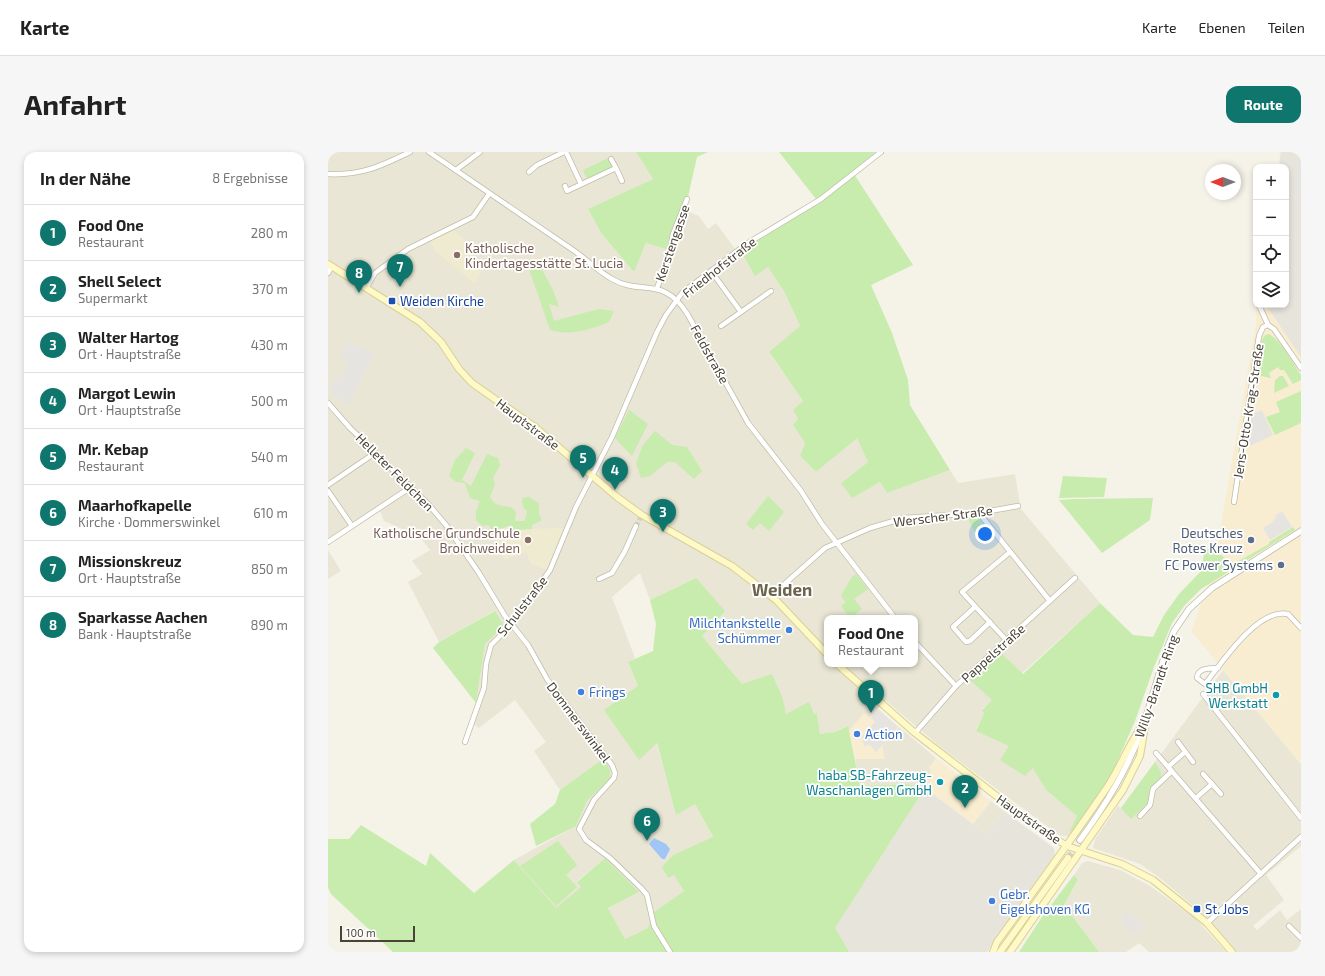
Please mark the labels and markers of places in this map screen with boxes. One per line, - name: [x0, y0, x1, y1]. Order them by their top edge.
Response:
- place label: Katholische Kindertagesstätte St. Lucia: [465, 240, 623, 271]
- marker: Katholische Kindertagesstätte St. Lucia: [452, 250, 462, 260]
- pin: 7: [387, 254, 413, 287]
- pin: 8: [346, 260, 372, 293]
- place label: Weiden Kirche: [400, 293, 484, 309]
- marker: Weiden Kirche: [387, 296, 397, 306]
- pin: 5: [570, 445, 596, 478]
- pin: 4: [602, 457, 628, 490]
- pin: 3: [650, 499, 676, 532]
- place label: Katholische Grundschule Broichweiden: [373, 525, 520, 556]
- place label: Deutsches Rotes Kreuz: [1172, 525, 1243, 556]
- marker: Katholische Grundschule Broichweiden: [523, 535, 533, 545]
- marker: Deutsches Rotes Kreuz: [1246, 535, 1256, 545]
- place label: FC Power Systems: [1165, 557, 1273, 573]
- marker: FC Power Systems: [1276, 560, 1286, 570]
- place label: Milchtankstelle Schümmer: [689, 615, 781, 646]
- marker: Milchtankstelle Schümmer: [784, 625, 794, 635]
- pin: 1: [858, 680, 884, 713]
- place label: SHB GmbH Werkstatt: [1205, 680, 1268, 711]
- place label: Frings: [589, 684, 626, 700]
- marker: Frings: [576, 687, 586, 697]
- marker: SHB GmbH Werkstatt: [1271, 690, 1281, 700]
- place label: Action: [865, 726, 903, 742]
- marker: Action: [852, 729, 862, 739]
- place label: haba SB-Fahrzeug- Waschanlagen GmbH: [806, 767, 932, 798]
- pin: 2: [952, 775, 978, 808]
- marker: haba SB-Fahrzeug- Waschanlagen GmbH: [935, 777, 945, 787]
- pin: 6: [634, 808, 660, 841]
- place label: Gebr. Eigelshoven KG: [1000, 886, 1090, 917]
- marker: Gebr. Eigelshoven KG: [987, 896, 997, 906]
- place label: St. Jobs: [1205, 901, 1249, 917]
- marker: St. Jobs: [1192, 904, 1202, 914]

